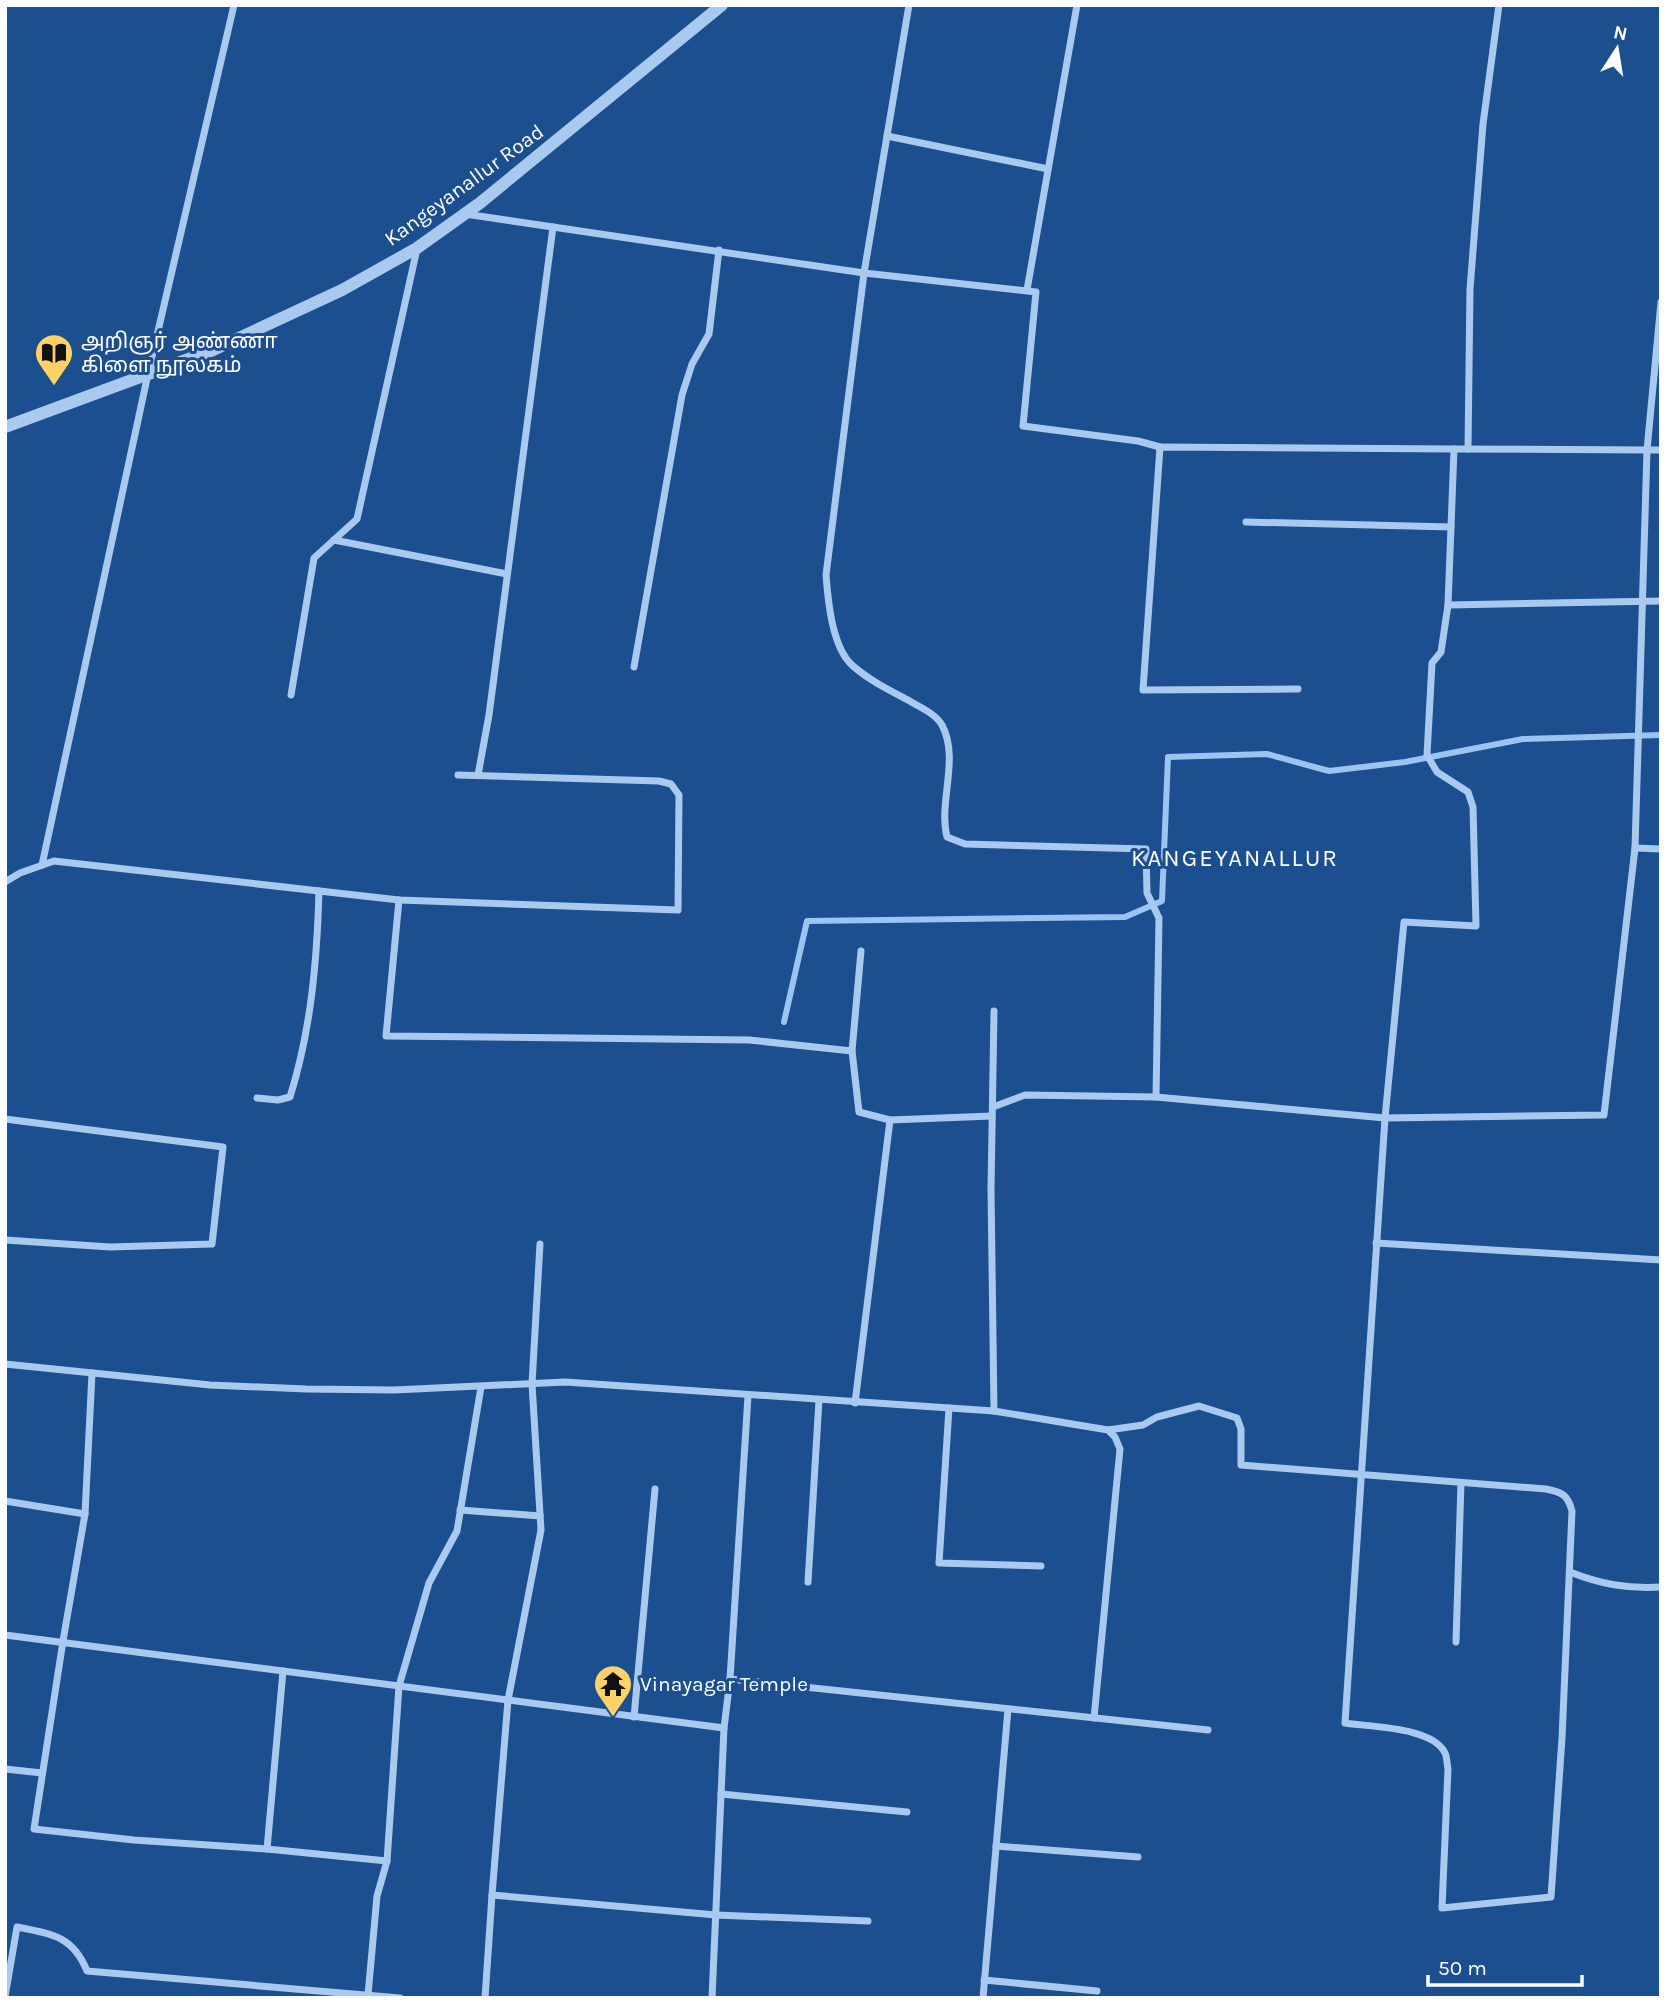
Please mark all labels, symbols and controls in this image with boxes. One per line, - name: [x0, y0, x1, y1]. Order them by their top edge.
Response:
- north arrow: [1582, 14, 1652, 84]
- text: N: [1611, 21, 1629, 46]
- street label: Kangeyanallur Road: [380, 119, 548, 251]
- place label: அறிஞர் அண்ணா கிளை நூலகம்: [81, 329, 278, 379]
- library icon: அறிஞர் அண்ணா கிளை நூலகம்: [33, 332, 75, 387]
- district label: KANGEYANALLUR: [1131, 844, 1339, 872]
- temple icon: Vinayagar Temple: [592, 1663, 634, 1718]
- place label: Vinayagar Temple: [640, 1672, 808, 1696]
- scale bar: [1428, 1944, 1582, 1988]
- text: 50 m: [1438, 1956, 1487, 1980]

